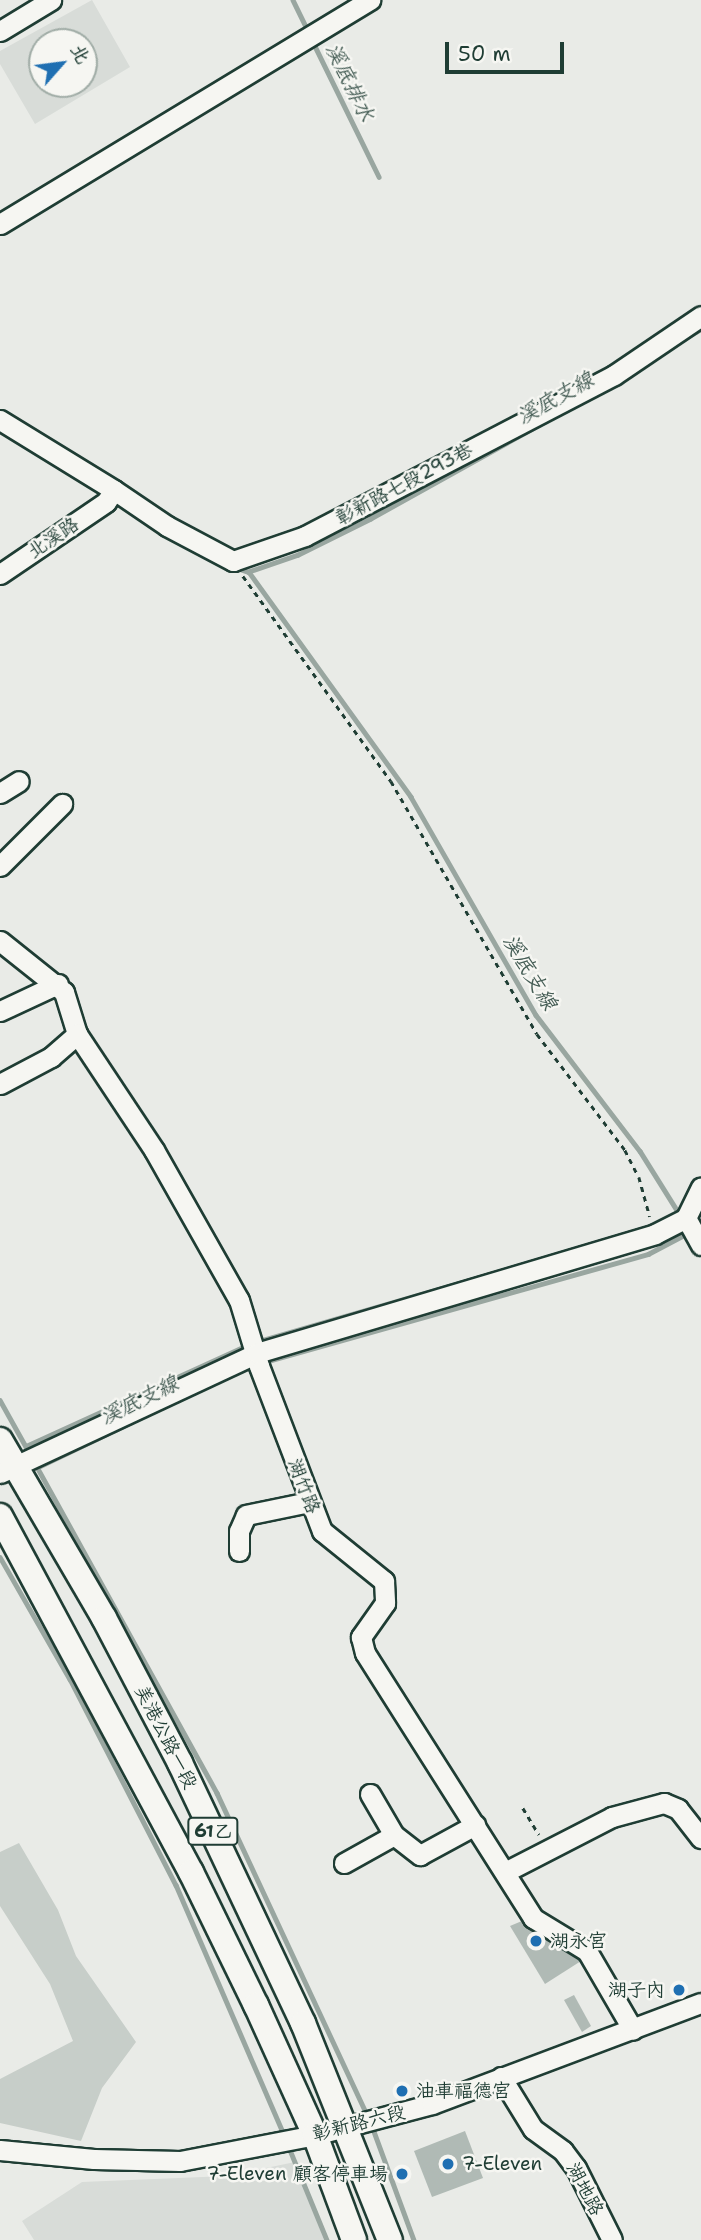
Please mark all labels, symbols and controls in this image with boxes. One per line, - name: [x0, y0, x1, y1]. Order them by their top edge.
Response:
- north arrow: [28, 28, 98, 98]
- scale bar: [449, 28, 568, 72]
- water label: 溪底排水: [320, 39, 380, 125]
- text: 北: [65, 40, 96, 68]
- text: 50 m: [458, 40, 511, 68]
- water label: 溪底支線: [512, 367, 598, 429]
- street label: 彰新路七段293巷: [332, 438, 476, 530]
- street label: 北溪路: [23, 513, 83, 563]
- water label: 溪底支線: [498, 930, 562, 1014]
- water label: 溪底支線: [96, 1370, 182, 1430]
- street label: 湖竹路: [283, 1455, 325, 1517]
- street label: 美港公路一段: [130, 1681, 202, 1793]
- road number: 61乙: [187, 1816, 239, 1845]
- place label: 湖永宮: [550, 1930, 607, 1952]
- marker: 湖永宮: [528, 1933, 544, 1949]
- place label: 湖子內: [608, 1979, 665, 2001]
- marker: 湖子內: [671, 1982, 687, 1998]
- place label: 油車福德宮: [416, 2080, 511, 2102]
- marker: 油車福德宮: [394, 2083, 410, 2099]
- street label: 彰新路六段: [310, 2100, 408, 2146]
- place label: 7-Eleven: [462, 2153, 542, 2175]
- marker: 7-Eleven: [440, 2156, 456, 2172]
- street label: 湖地路: [562, 2158, 608, 2220]
- place label: 7-Eleven 顧客停車場: [206, 2163, 388, 2185]
- marker: 7-Eleven 顧客停車場: [394, 2166, 410, 2182]

